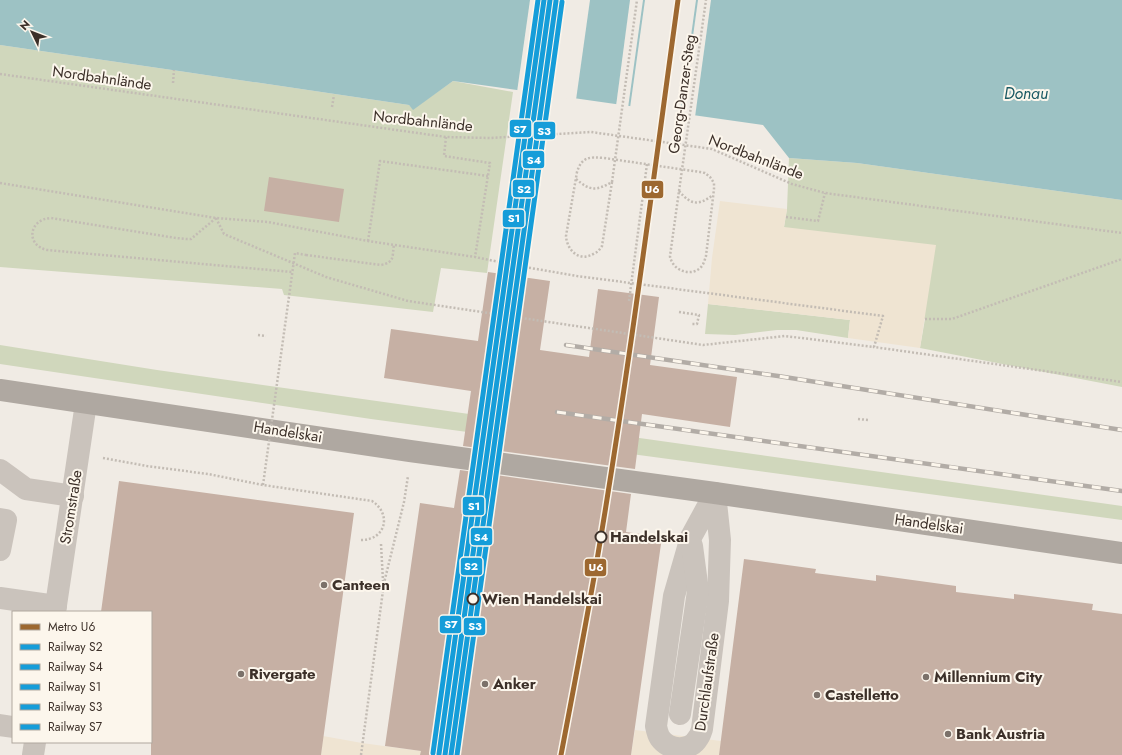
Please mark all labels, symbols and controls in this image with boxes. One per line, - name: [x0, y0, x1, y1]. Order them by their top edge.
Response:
- north arrow: [12, 12, 52, 52]
- text: N: [16, 17, 34, 34]
- street label: Georg-Danzer-Steg: [663, 33, 701, 155]
- street label: Nordbahnlände: [51, 60, 153, 96]
- water label: Donau: [1004, 82, 1048, 105]
- street label: Nordbahnlände: [372, 105, 474, 137]
- line badge: S7: [509, 119, 532, 138]
- text: S7: [513, 121, 527, 137]
- line badge: S3: [533, 121, 556, 140]
- text: S3: [537, 123, 551, 139]
- street label: Nordbahnlände: [705, 129, 807, 185]
- line badge: S4: [522, 150, 545, 169]
- text: S4: [527, 152, 542, 168]
- line badge: S2: [512, 179, 535, 198]
- line badge: U6: [641, 180, 664, 199]
- text: S2: [517, 181, 531, 197]
- text: U6: [644, 181, 660, 197]
- line badge: S1: [502, 209, 525, 228]
- text: S1: [508, 210, 520, 226]
- street label: Handelskai: [252, 416, 324, 448]
- street label: Stromstraße: [54, 468, 88, 546]
- line badge: S1: [462, 496, 485, 516]
- text: S1: [468, 498, 480, 514]
- street label: Handelskai: [893, 508, 965, 540]
- place label: Handelskai: [610, 526, 688, 548]
- line badge: S4: [470, 527, 493, 546]
- text: S4: [474, 529, 489, 545]
- marker: Handelskai: [594, 530, 608, 544]
- line badge: S2: [460, 557, 483, 576]
- text: S2: [464, 558, 478, 574]
- line badge: U6: [584, 558, 607, 577]
- text: U6: [588, 559, 604, 575]
- place label: Canteen: [332, 574, 390, 596]
- marker: Canteen: [319, 580, 329, 590]
- place label: Wien Handelskai: [482, 588, 602, 610]
- marker: Wien Handelskai: [466, 592, 480, 606]
- legend: [12, 611, 152, 743]
- line badge: S7: [439, 615, 462, 634]
- text: S7: [444, 616, 458, 632]
- line badge: S3: [463, 617, 486, 636]
- text: Metro U6: [48, 618, 95, 636]
- text: S3: [468, 618, 482, 634]
- street label: Durchlaufstraße: [689, 631, 725, 733]
- text: Railway S2: [48, 638, 103, 656]
- text: Railway S4: [48, 658, 103, 676]
- place label: Rivergate: [249, 663, 316, 685]
- place label: Millennium City: [934, 666, 1042, 688]
- marker: Rivergate: [236, 669, 246, 679]
- marker: Millennium City: [921, 672, 931, 682]
- place label: Anker: [492, 673, 537, 695]
- text: Railway S1: [48, 678, 101, 696]
- marker: Anker: [480, 679, 490, 689]
- place label: Castelletto: [825, 684, 899, 706]
- marker: Castelletto: [812, 690, 822, 700]
- text: Railway S3: [48, 698, 103, 716]
- text: Railway S7: [48, 718, 103, 736]
- place label: Bank Austria: [956, 723, 1045, 745]
- marker: Bank Austria: [943, 729, 953, 739]

